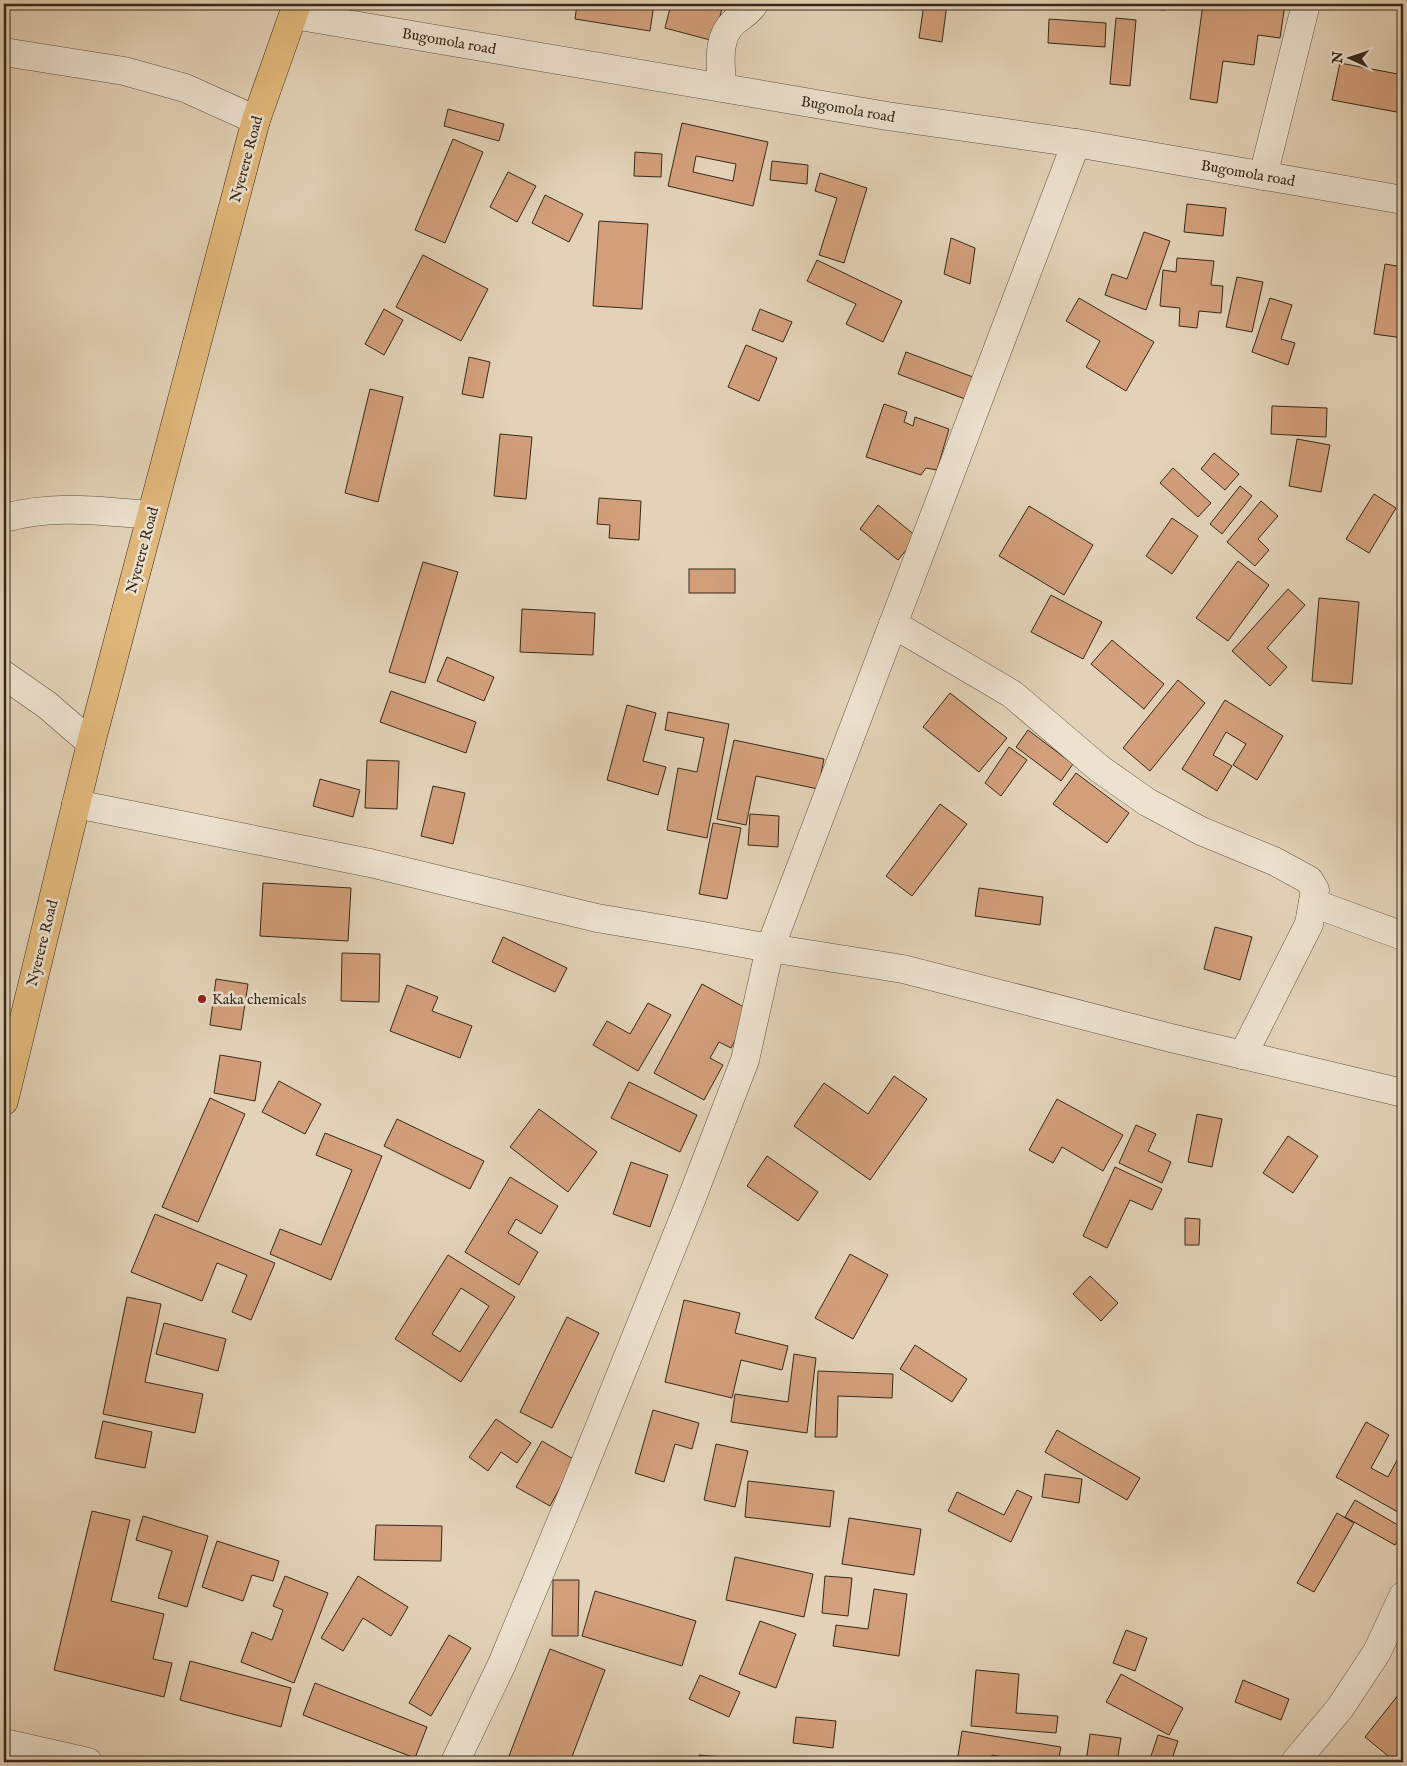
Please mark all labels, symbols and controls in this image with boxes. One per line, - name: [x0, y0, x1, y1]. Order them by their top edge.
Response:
- street label: Bugomola road: [400, 24, 499, 59]
- north arrow: [1324, 32, 1374, 82]
- text: N: [1329, 51, 1347, 65]
- street label: Bugomola road: [799, 92, 898, 127]
- street label: Nyerere Road: [226, 113, 267, 204]
- street label: Bugomola road: [1199, 156, 1298, 191]
- street label: Nyerere Road: [122, 504, 163, 595]
- street label: Nyerere Road: [23, 897, 63, 988]
- place label: Kaka chemicals: [212, 990, 306, 1009]
- marker: Kaka chemicals: [196, 993, 208, 1005]

